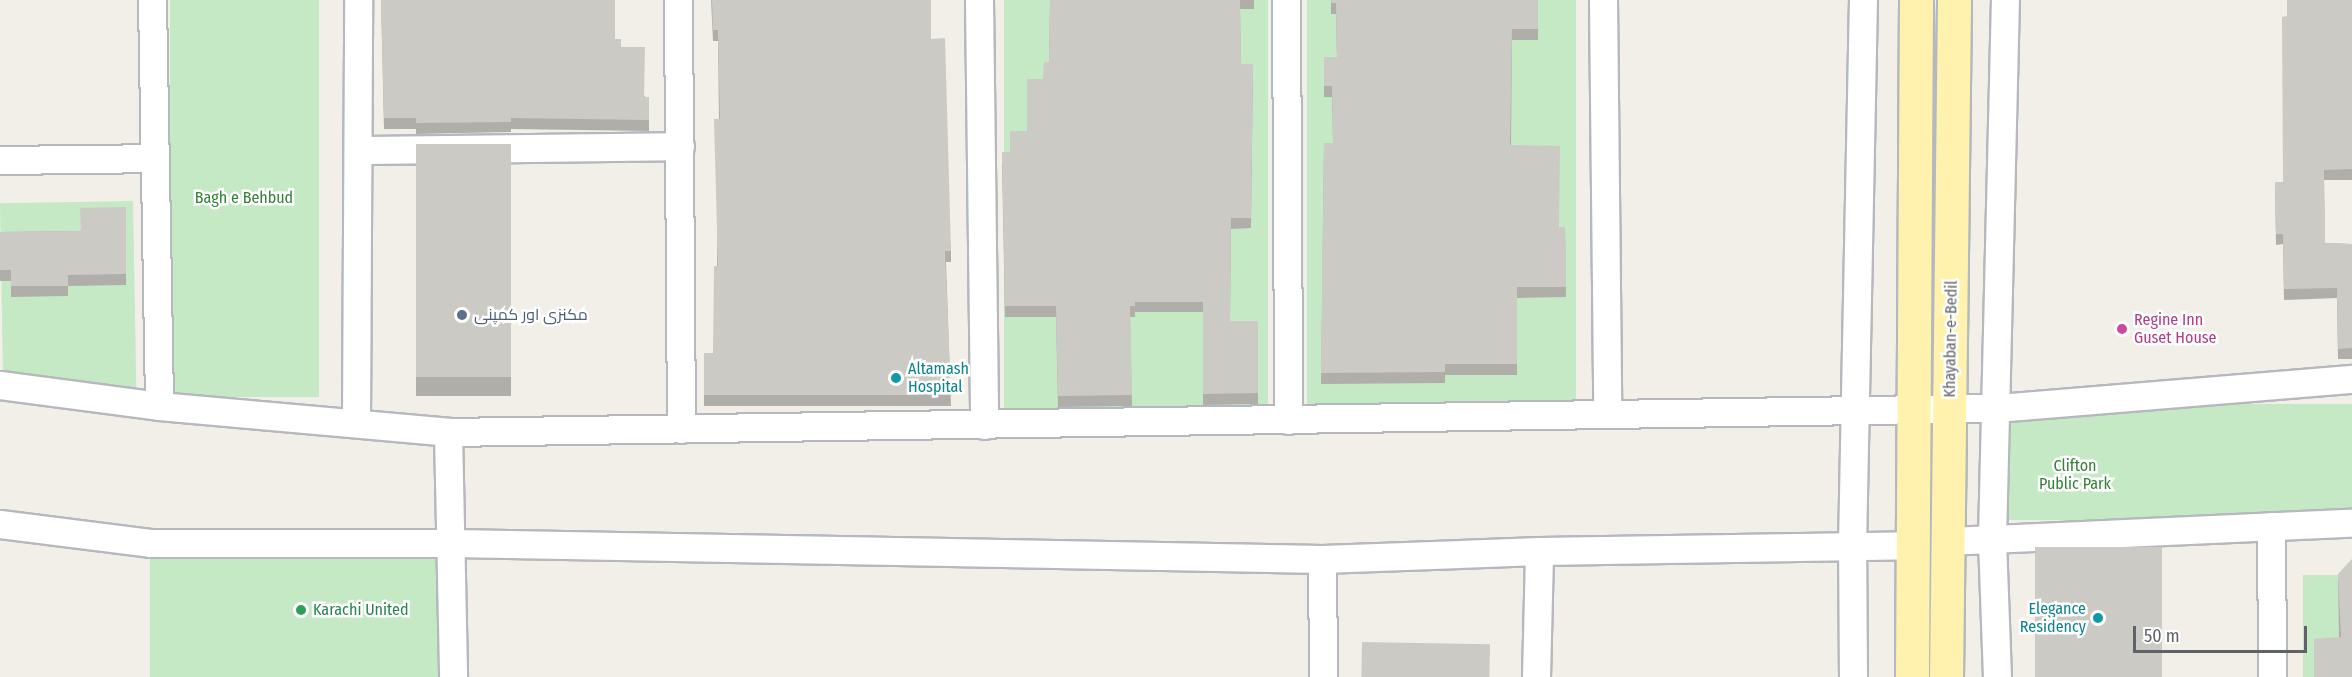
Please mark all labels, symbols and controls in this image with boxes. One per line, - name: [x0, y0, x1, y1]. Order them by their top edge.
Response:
- park label: Bagh e Behbud: [195, 188, 293, 208]
- street label: Khayaban-e-Bedil: [1940, 280, 1962, 398]
- place label: مکنزی اور کمپنی: [474, 305, 588, 325]
- marker: مکنزی اور کمپنی: [455, 308, 469, 322]
- place label: Regine Inn Guset House: [2134, 310, 2216, 348]
- marker: Regine Inn Guset House: [2115, 322, 2129, 336]
- place label: Altamash Hospital: [908, 359, 969, 397]
- marker: Altamash Hospital: [889, 371, 903, 385]
- park label: Clifton Public Park: [2039, 456, 2111, 494]
- place label: Elegance Residency: [2020, 599, 2086, 637]
- place label: Karachi United: [313, 600, 409, 620]
- marker: Karachi United: [294, 603, 308, 617]
- marker: Elegance Residency: [2091, 611, 2105, 625]
- scale bar: [2136, 614, 2310, 652]
- text: 50 m: [2144, 625, 2180, 647]

